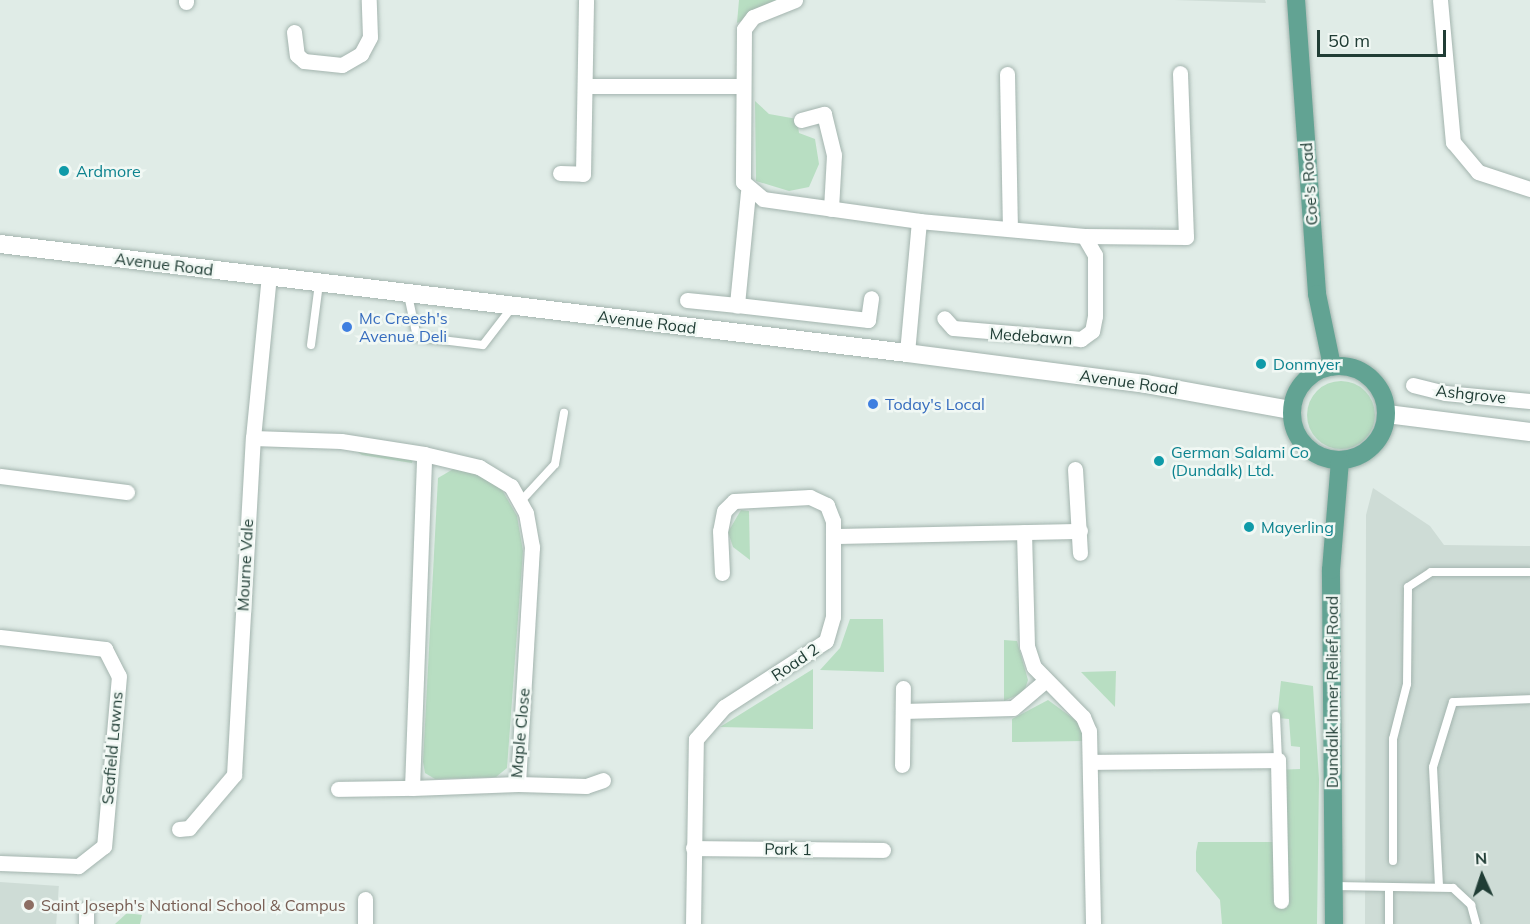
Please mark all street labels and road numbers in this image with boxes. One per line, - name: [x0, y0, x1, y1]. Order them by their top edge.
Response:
- street label: Coe's Road: [1297, 142, 1321, 226]
- street label: Avenue Road: [114, 248, 214, 280]
- street label: Avenue Road: [597, 306, 697, 338]
- street label: Medebawn: [989, 324, 1073, 348]
- street label: Avenue Road: [1079, 366, 1179, 398]
- street label: Ashgrove: [1435, 381, 1507, 407]
- street label: Mourne Vale: [233, 518, 257, 612]
- street label: Dundalk Inner Relief Road: [1322, 596, 1342, 788]
- street label: Road 2: [768, 639, 822, 685]
- street label: Maple Close: [507, 687, 533, 779]
- street label: Seafield Lawns: [98, 691, 126, 805]
- street label: Park 1: [764, 839, 812, 859]

